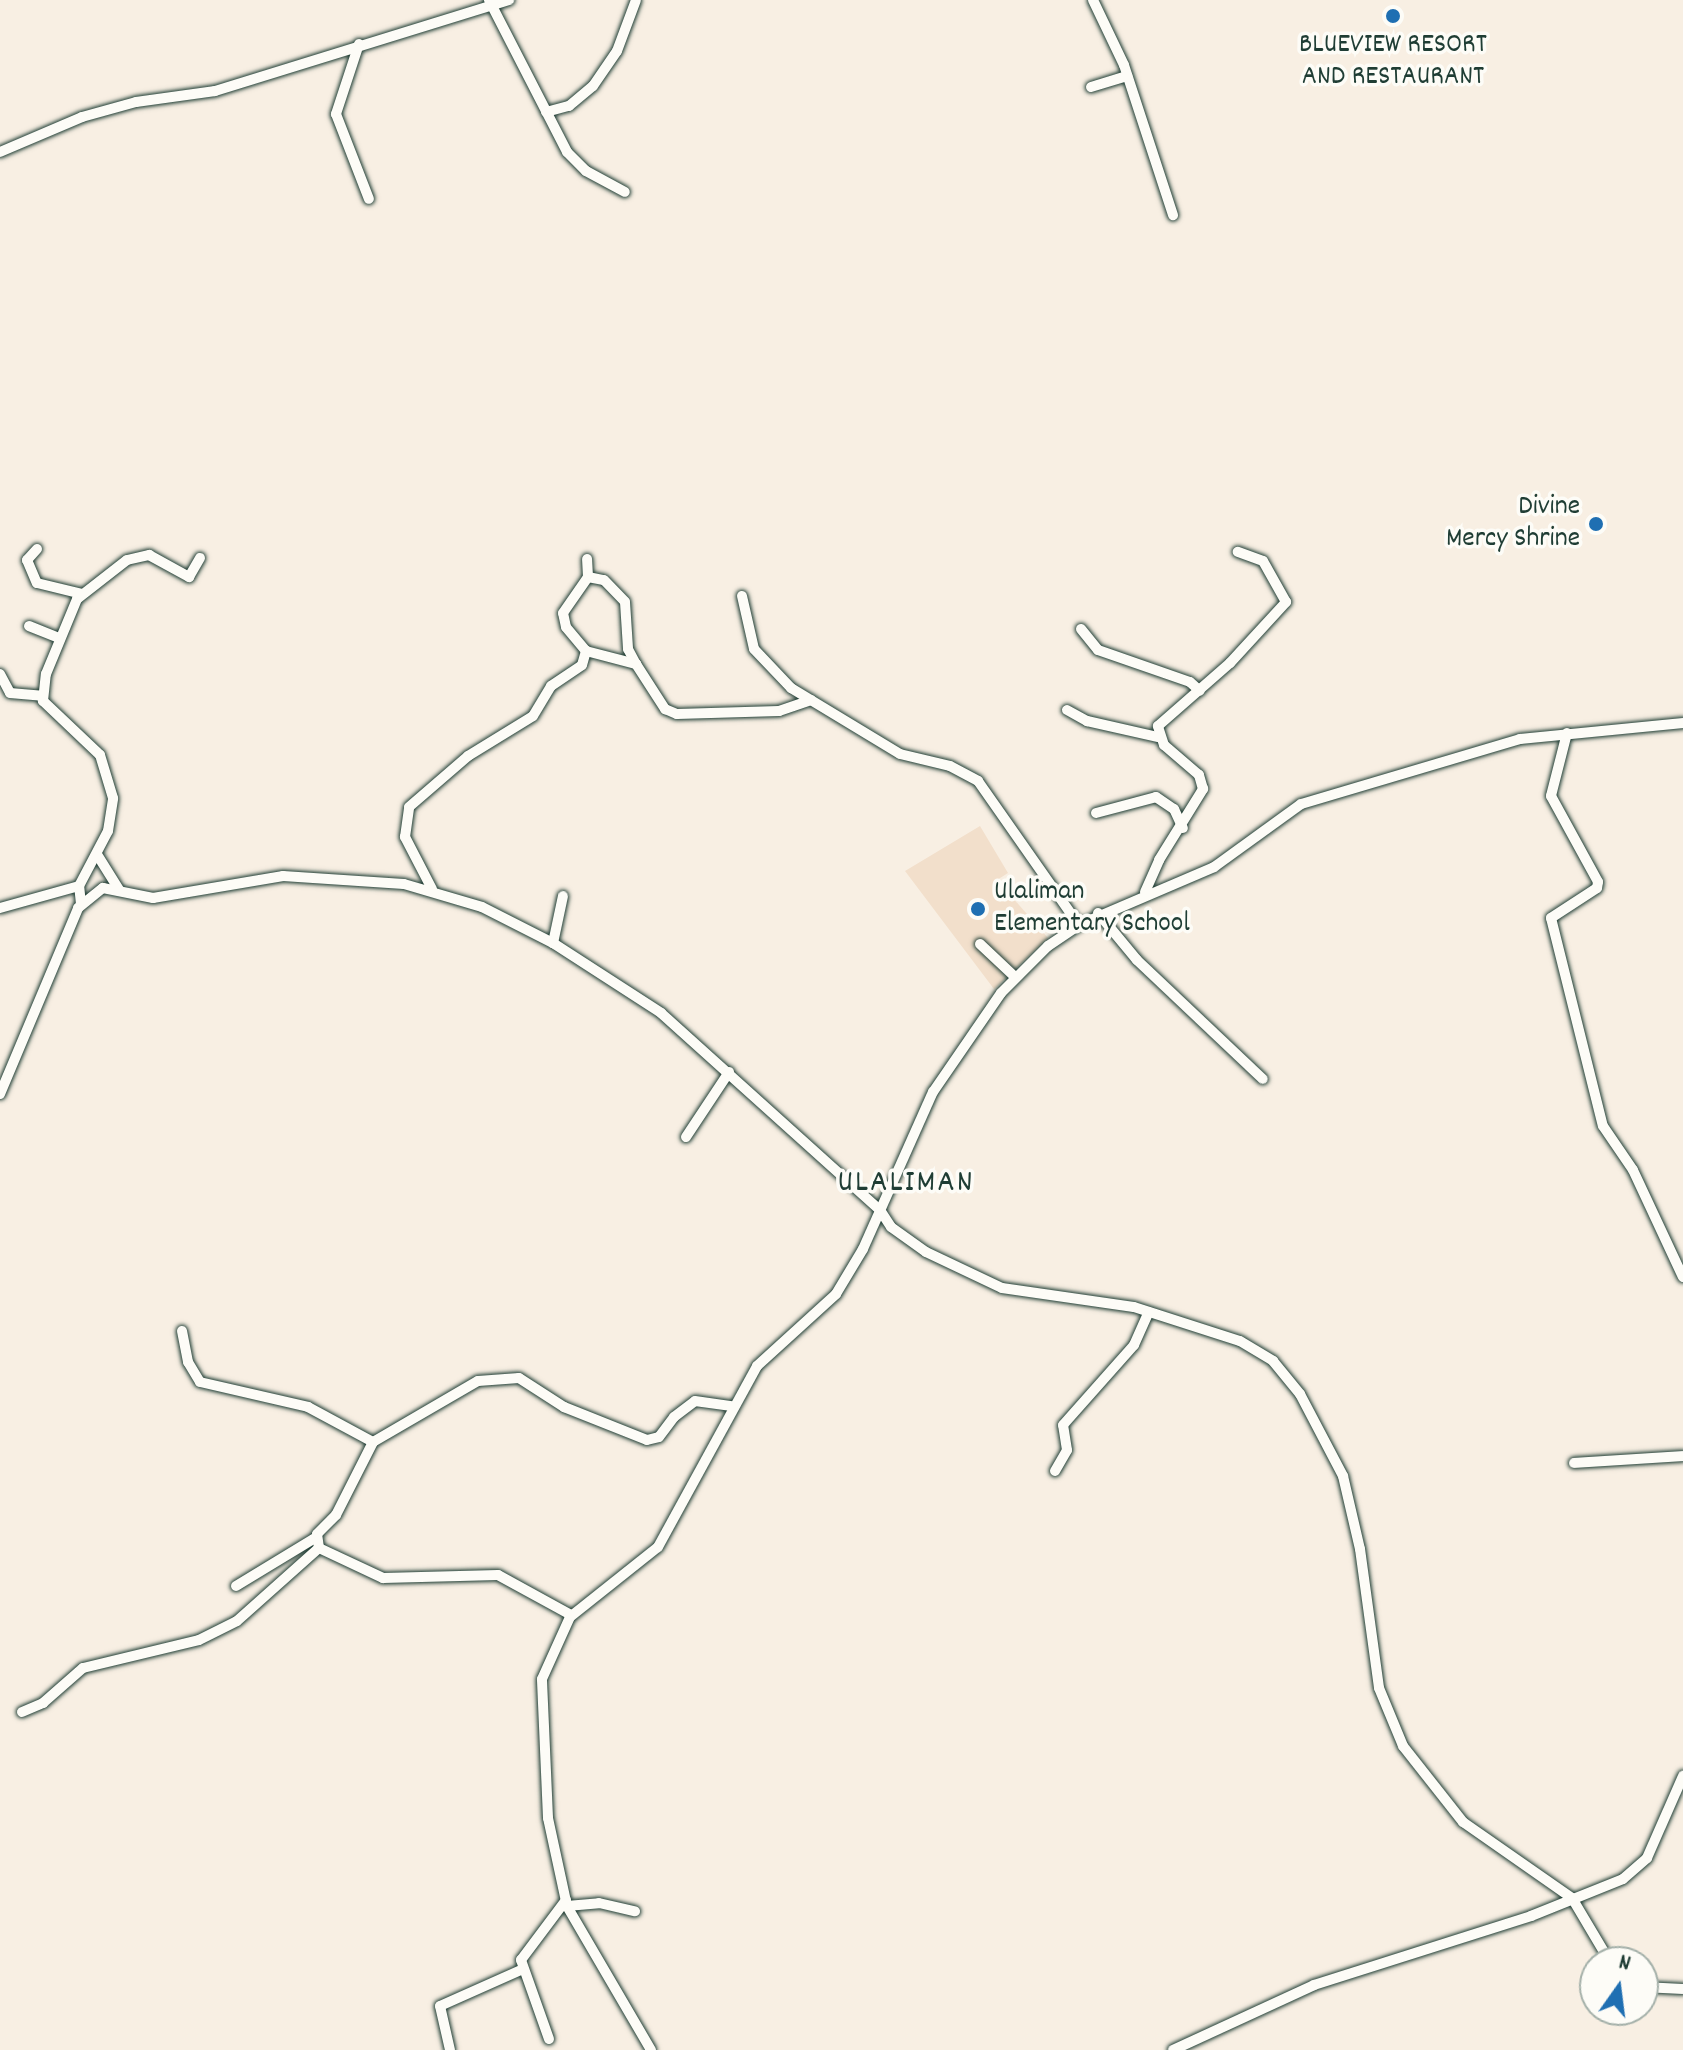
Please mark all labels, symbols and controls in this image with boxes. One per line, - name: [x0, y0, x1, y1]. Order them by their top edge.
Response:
- marker: BLUEVIEW RESORT AND RESTAURANT: [1384, 7, 1402, 25]
- place label: BLUEVIEW RESORT AND RESTAURANT: [1299, 29, 1487, 95]
- place label: Divine Mercy Shrine: [1446, 491, 1580, 557]
- marker: Divine Mercy Shrine: [1587, 515, 1605, 533]
- place label: Ulaliman Elementary School: [994, 876, 1190, 942]
- marker: Ulaliman Elementary School: [969, 900, 987, 918]
- district label: ULALIMAN: [837, 1165, 975, 1203]
- north arrow: [1579, 1946, 1659, 2026]
- text: N: [1615, 1948, 1633, 1981]

